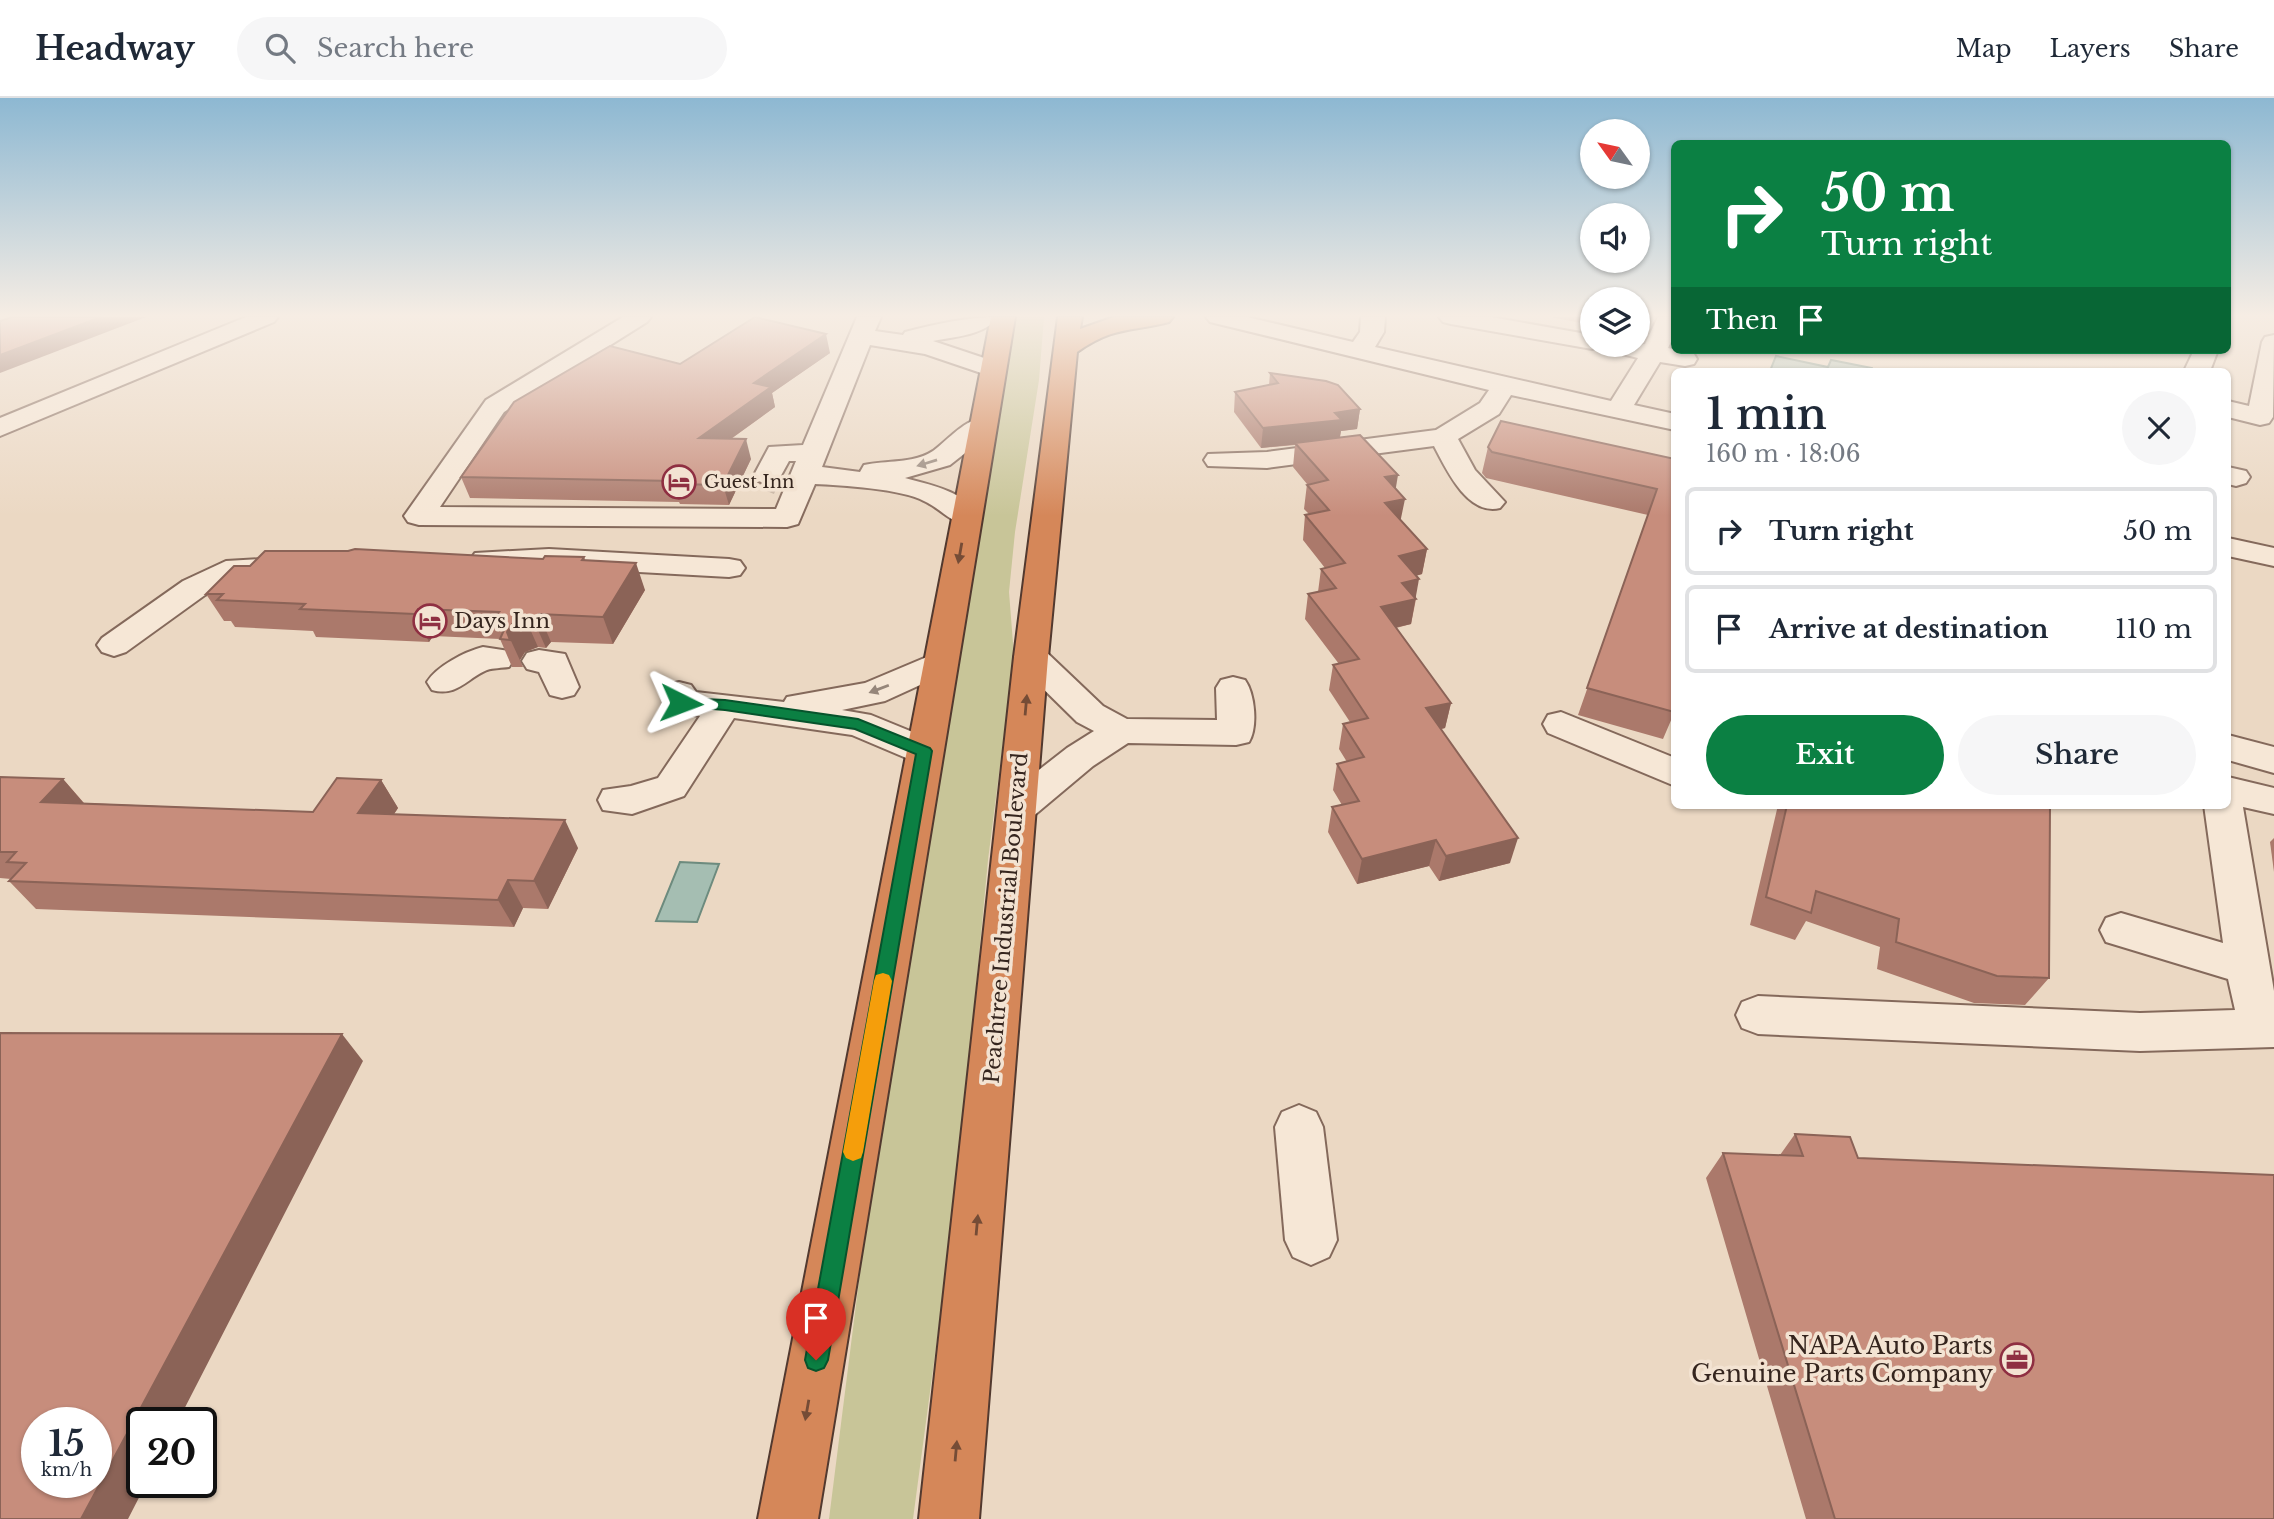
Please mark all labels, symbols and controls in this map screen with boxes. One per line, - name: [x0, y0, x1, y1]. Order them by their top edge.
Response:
- search box: [237, 17, 727, 80]
- text: Headway: [35, 28, 195, 69]
- icon: search: [261, 29, 299, 67]
- text: Search here: [317, 32, 474, 64]
- text: Map: [1956, 34, 2012, 63]
- text: Layers: [2050, 34, 2131, 63]
- text: Share: [2169, 34, 2239, 63]
- north arrow: [1580, 119, 1650, 189]
- map controls: [1580, 119, 1650, 357]
- text: 50 m: [1821, 163, 1954, 224]
- icon: right: [1706, 168, 1797, 259]
- button: sound: [1580, 203, 1650, 273]
- text: Turn right: [1821, 224, 1992, 264]
- button: layers: [1580, 287, 1650, 357]
- icon: arrive: [1792, 301, 1830, 339]
- text: Then: [1706, 304, 1778, 336]
- text: 1 min: [1706, 388, 1827, 440]
- button: close: [2122, 391, 2196, 465]
- text: 160 m · 18:06: [1706, 440, 1860, 468]
- one-way arrow: [916, 458, 937, 468]
- hotel icon: Guest Inn: [660, 463, 698, 501]
- place label: Guest Inn: [704, 471, 794, 493]
- icon: right: [1710, 512, 1748, 550]
- text: Turn right: [1769, 515, 1914, 547]
- text: 50 m: [2123, 515, 2192, 547]
- one-way arrow: [955, 542, 966, 564]
- hotel icon: Days Inn: [411, 602, 449, 640]
- place label: Days Inn: [454, 608, 550, 634]
- icon: arrive: [1710, 610, 1748, 648]
- text: Arrive at destination: [1769, 613, 2049, 645]
- text: 110 m: [2115, 613, 2192, 645]
- position arrow: [644, 666, 718, 740]
- one-way arrow: [868, 684, 889, 695]
- one-way arrow: [1021, 694, 1032, 716]
- button: Exit: [1706, 715, 1944, 795]
- button: Share: [1958, 715, 2196, 795]
- street label: Peachtree Industrial Boulevard: [979, 751, 1033, 1085]
- one-way arrow: [972, 1213, 983, 1235]
- pin: [786, 1288, 846, 1360]
- icon: arrive: [797, 1299, 835, 1337]
- place label: NAPA Auto Parts Genuine Parts Company: [1691, 1331, 1994, 1388]
- office icon: NAPA Auto Parts Genuine Parts Company: [1998, 1341, 2036, 1379]
- one-way arrow: [802, 1399, 813, 1421]
- speed limit sign: 20: [126, 1407, 217, 1498]
- text: 15: [48, 1422, 85, 1465]
- one-way arrow: [951, 1440, 962, 1462]
- text: km/h: [41, 1459, 92, 1481]

